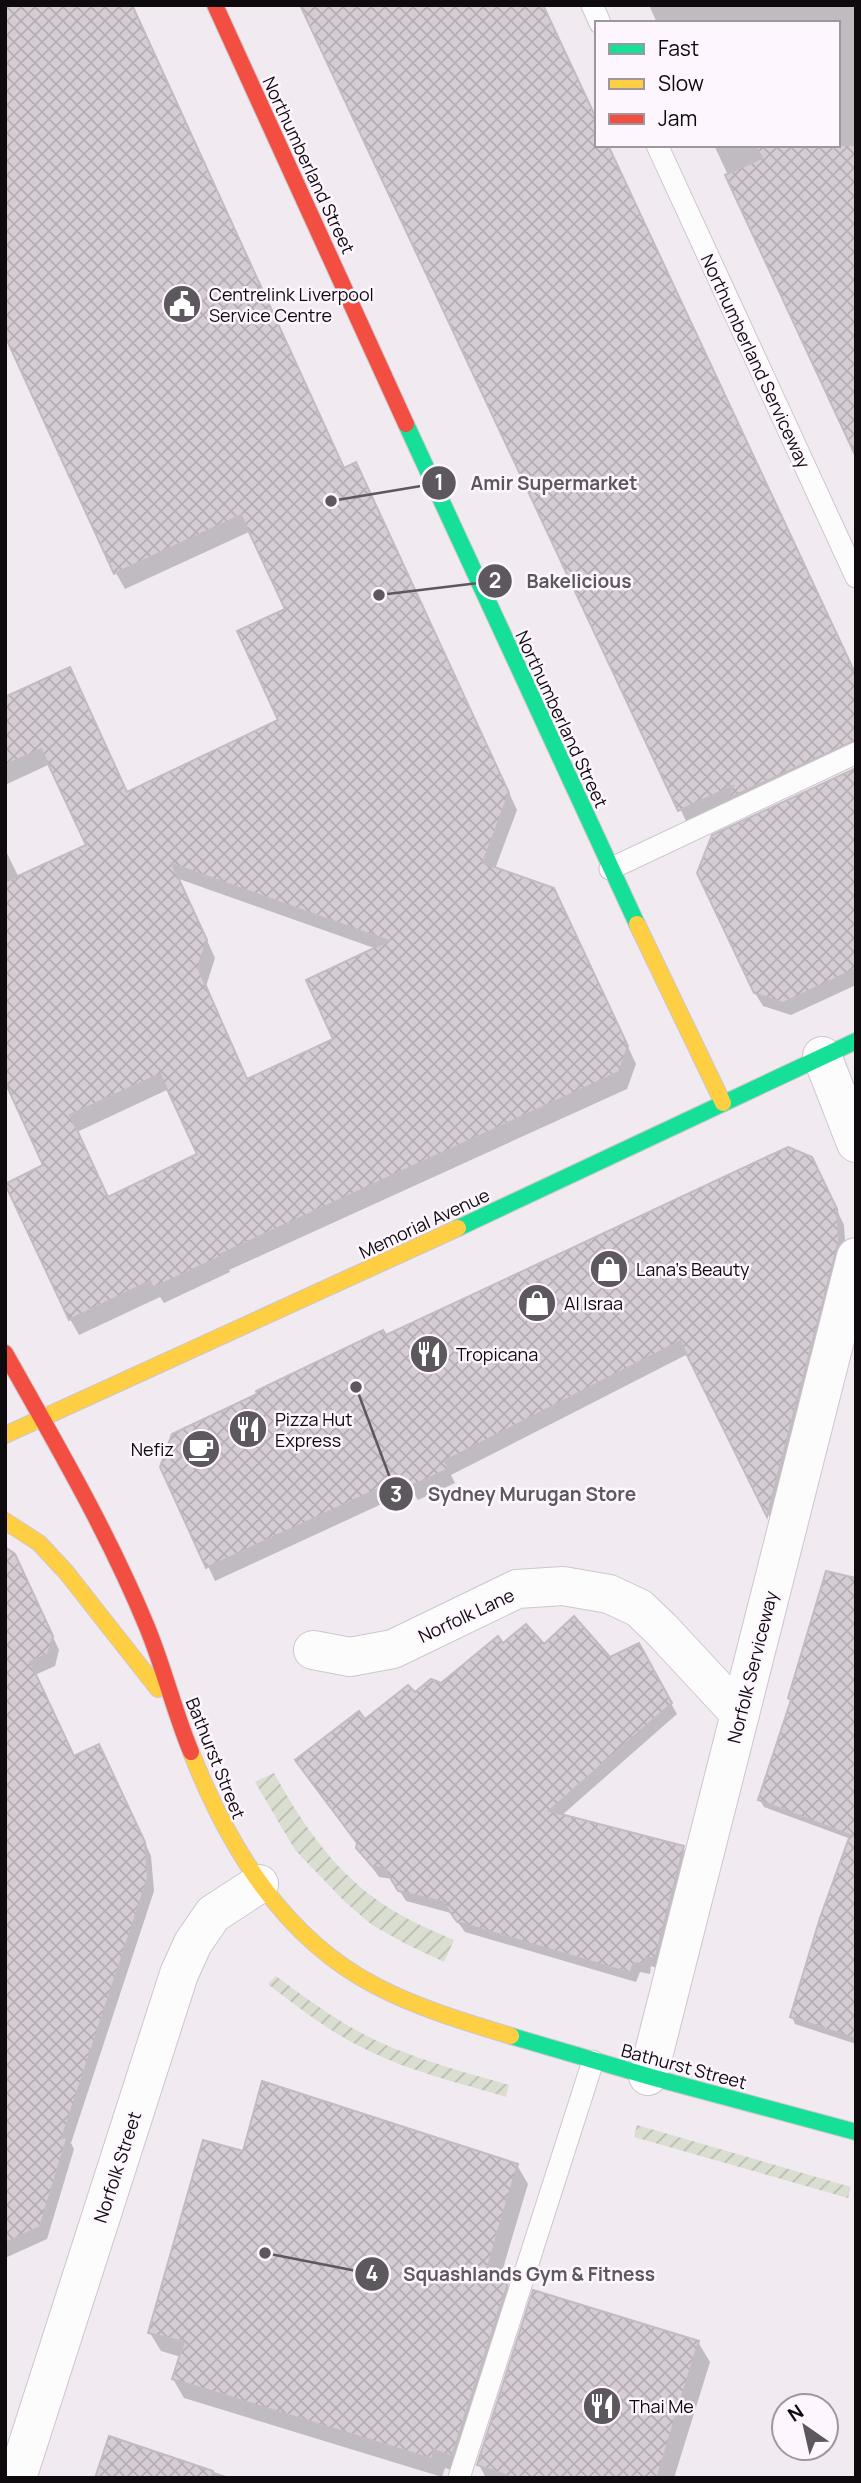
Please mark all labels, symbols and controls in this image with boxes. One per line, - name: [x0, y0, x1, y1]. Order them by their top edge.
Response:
- legend: [595, 21, 840, 147]
- text: Fast: [658, 34, 699, 62]
- text: Slow: [658, 69, 704, 97]
- street label: Northumberland Street: [257, 72, 361, 258]
- text: Jam: [658, 104, 697, 132]
- street label: Northumberland Serviceway: [696, 250, 816, 472]
- place label: Centrelink Liverpool Service Centre: [209, 282, 374, 327]
- public building icon: Centrelink Liverpool Service Centre: [161, 283, 203, 325]
- callout: Amir Supermarket: [422, 463, 652, 503]
- text: 1: [434, 468, 444, 496]
- text: Amir Supermarket: [471, 470, 637, 496]
- callout: Bakelicious: [478, 561, 646, 601]
- text: 2: [489, 566, 501, 594]
- text: Bakelicious: [527, 568, 631, 594]
- street label: Northumberland Street: [510, 626, 614, 812]
- street label: Memorial Avenue: [355, 1182, 493, 1264]
- shop icon: Lana's Beauty: [588, 1248, 630, 1290]
- place label: Lana's Beauty: [636, 1257, 750, 1281]
- shop icon: Al Israa: [516, 1282, 558, 1324]
- place label: Al Israa: [564, 1291, 623, 1315]
- restaurant icon: Tropicana: [408, 1333, 450, 1375]
- place label: Tropicana: [456, 1342, 538, 1366]
- place label: Pizza Hut Express: [275, 1407, 352, 1452]
- restaurant icon: Pizza Hut Express: [227, 1408, 269, 1450]
- cafe icon: Nefiz: [180, 1428, 222, 1470]
- place label: Nefiz: [131, 1437, 174, 1461]
- callout: Sydney Murugan Store: [378, 1474, 650, 1514]
- text: 3: [390, 1480, 402, 1508]
- text: Sydney Murugan Store: [428, 1481, 636, 1507]
- street label: Norfolk Lane: [414, 1582, 518, 1648]
- street label: Norfolk Serviceway: [721, 1588, 783, 1746]
- street label: Bathurst Street: [181, 1694, 251, 1822]
- street label: Bathurst Street: [619, 2038, 749, 2094]
- street label: Norfolk Street: [88, 2108, 146, 2226]
- callout: Squashlands Gym & Fitness: [354, 2254, 670, 2294]
- text: 4: [366, 2259, 378, 2287]
- text: Squashlands Gym & Fitness: [403, 2261, 655, 2287]
- restaurant icon: Thai Me: [581, 2385, 623, 2427]
- north arrow: [770, 2392, 840, 2462]
- place label: Thai Me: [629, 2394, 694, 2418]
- text: N: [783, 2398, 808, 2428]

